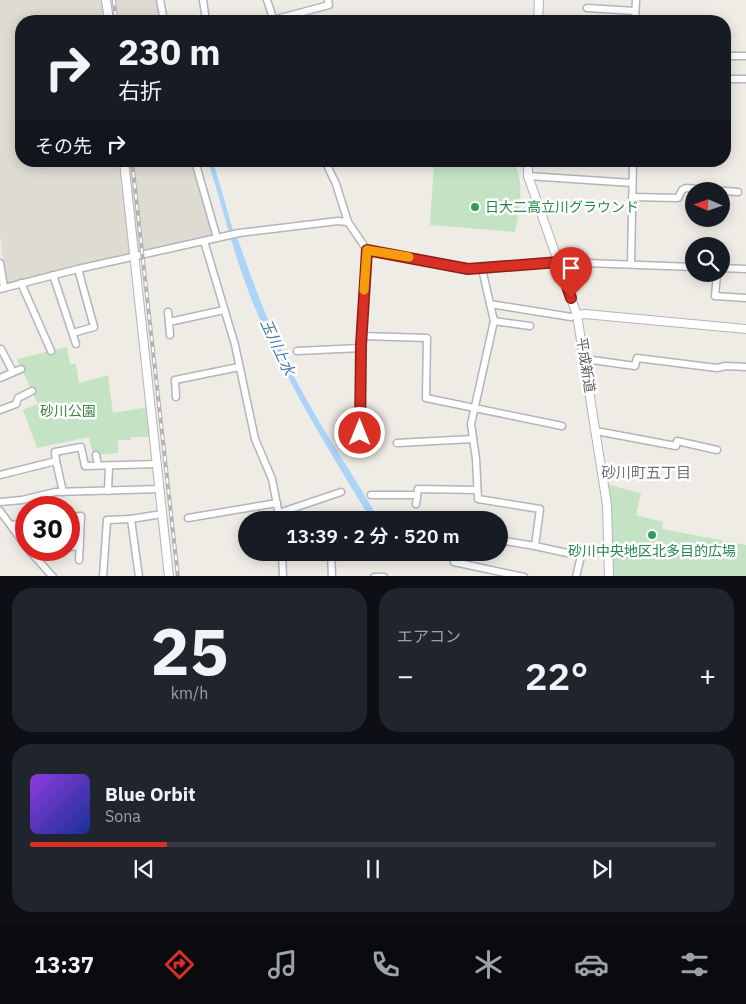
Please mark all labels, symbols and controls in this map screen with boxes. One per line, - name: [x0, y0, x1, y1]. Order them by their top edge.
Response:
- text: 230 m: [118, 29, 221, 75]
- icon: right: [35, 35, 100, 100]
- text: 右折: [118, 76, 162, 105]
- icon: right: [102, 130, 130, 158]
- text: その先: [35, 134, 92, 158]
- north arrow: [685, 182, 730, 228]
- map controls: [685, 182, 730, 282]
- place label: 日大二高立川グラウンド: [485, 198, 639, 216]
- marker: 日大二高立川グラウンド: [469, 201, 481, 213]
- button: search: [685, 237, 730, 282]
- pin: [550, 247, 592, 298]
- icon: arrive: [557, 254, 585, 282]
- water label: 玉川上水: [257, 316, 300, 380]
- street label: 平成新道: [573, 336, 599, 394]
- park label: 砂川公園: [40, 402, 96, 420]
- position arrow: [333, 406, 385, 458]
- district label: 砂川町五丁目: [601, 463, 691, 482]
- speed limit sign: 30: [15, 496, 80, 561]
- text: 13:39 · 2 分 · 520 m: [286, 524, 460, 548]
- marker: 砂川中央地区北多目的広場: [646, 529, 658, 541]
- place label: 砂川中央地区北多目的広場: [568, 542, 736, 560]
- text: 25: [150, 608, 229, 693]
- text: エアコン: [397, 626, 461, 646]
- text: 22°: [525, 651, 588, 700]
- text: −: [397, 657, 414, 694]
- text: +: [699, 657, 716, 694]
- text: km/h: [171, 683, 208, 703]
- text: Blue Orbit: [105, 782, 195, 806]
- text: Sona: [105, 806, 141, 826]
- icon: previous: [130, 855, 158, 883]
- icon: pause: [359, 855, 387, 883]
- icon: next: [588, 855, 616, 883]
- icon: directions: [162, 947, 197, 982]
- icon: music: [265, 947, 300, 982]
- icon: phone: [368, 947, 403, 982]
- icon: climate: [471, 947, 506, 982]
- icon: car: [574, 947, 609, 982]
- icon: filters: [677, 947, 712, 982]
- text: 13:37: [34, 950, 94, 979]

